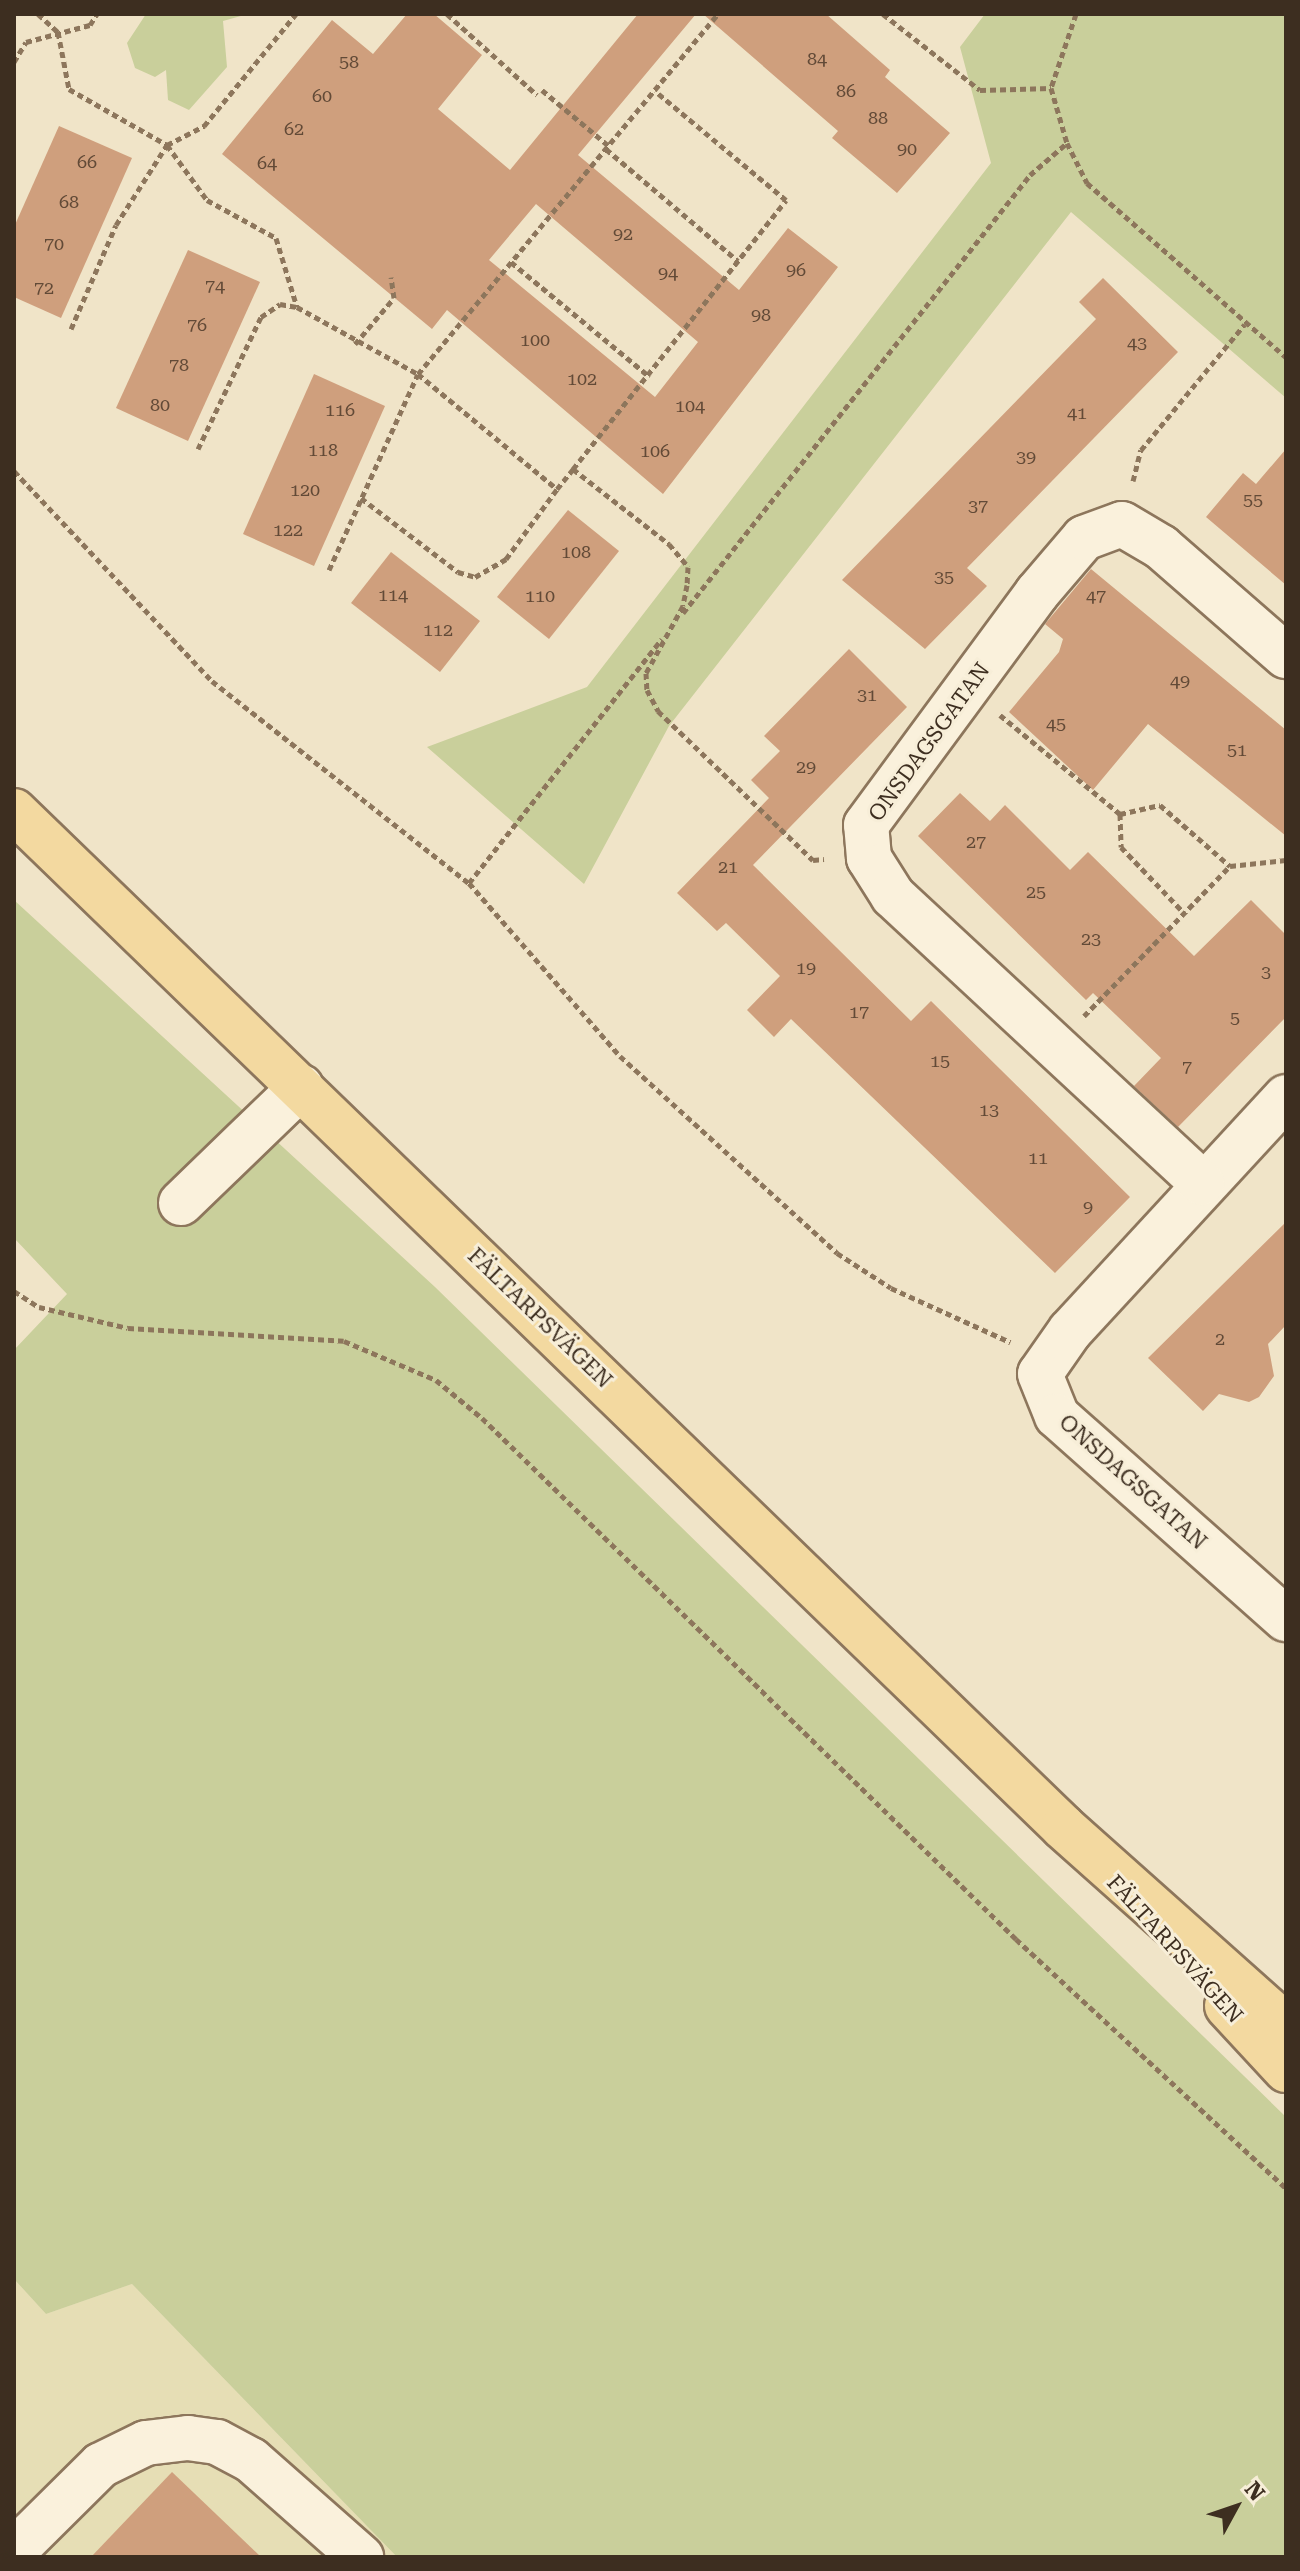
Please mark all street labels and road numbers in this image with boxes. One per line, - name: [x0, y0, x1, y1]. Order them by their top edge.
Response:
- street label: ONSDAGSGATAN: [863, 658, 995, 826]
- street label: FÄLTARPSVÄGEN: [462, 1242, 618, 1394]
- street label: ONSDAGSGATAN: [1054, 1409, 1212, 1555]
- street label: FÄLTARPSVÄGEN: [1102, 1869, 1248, 2029]

